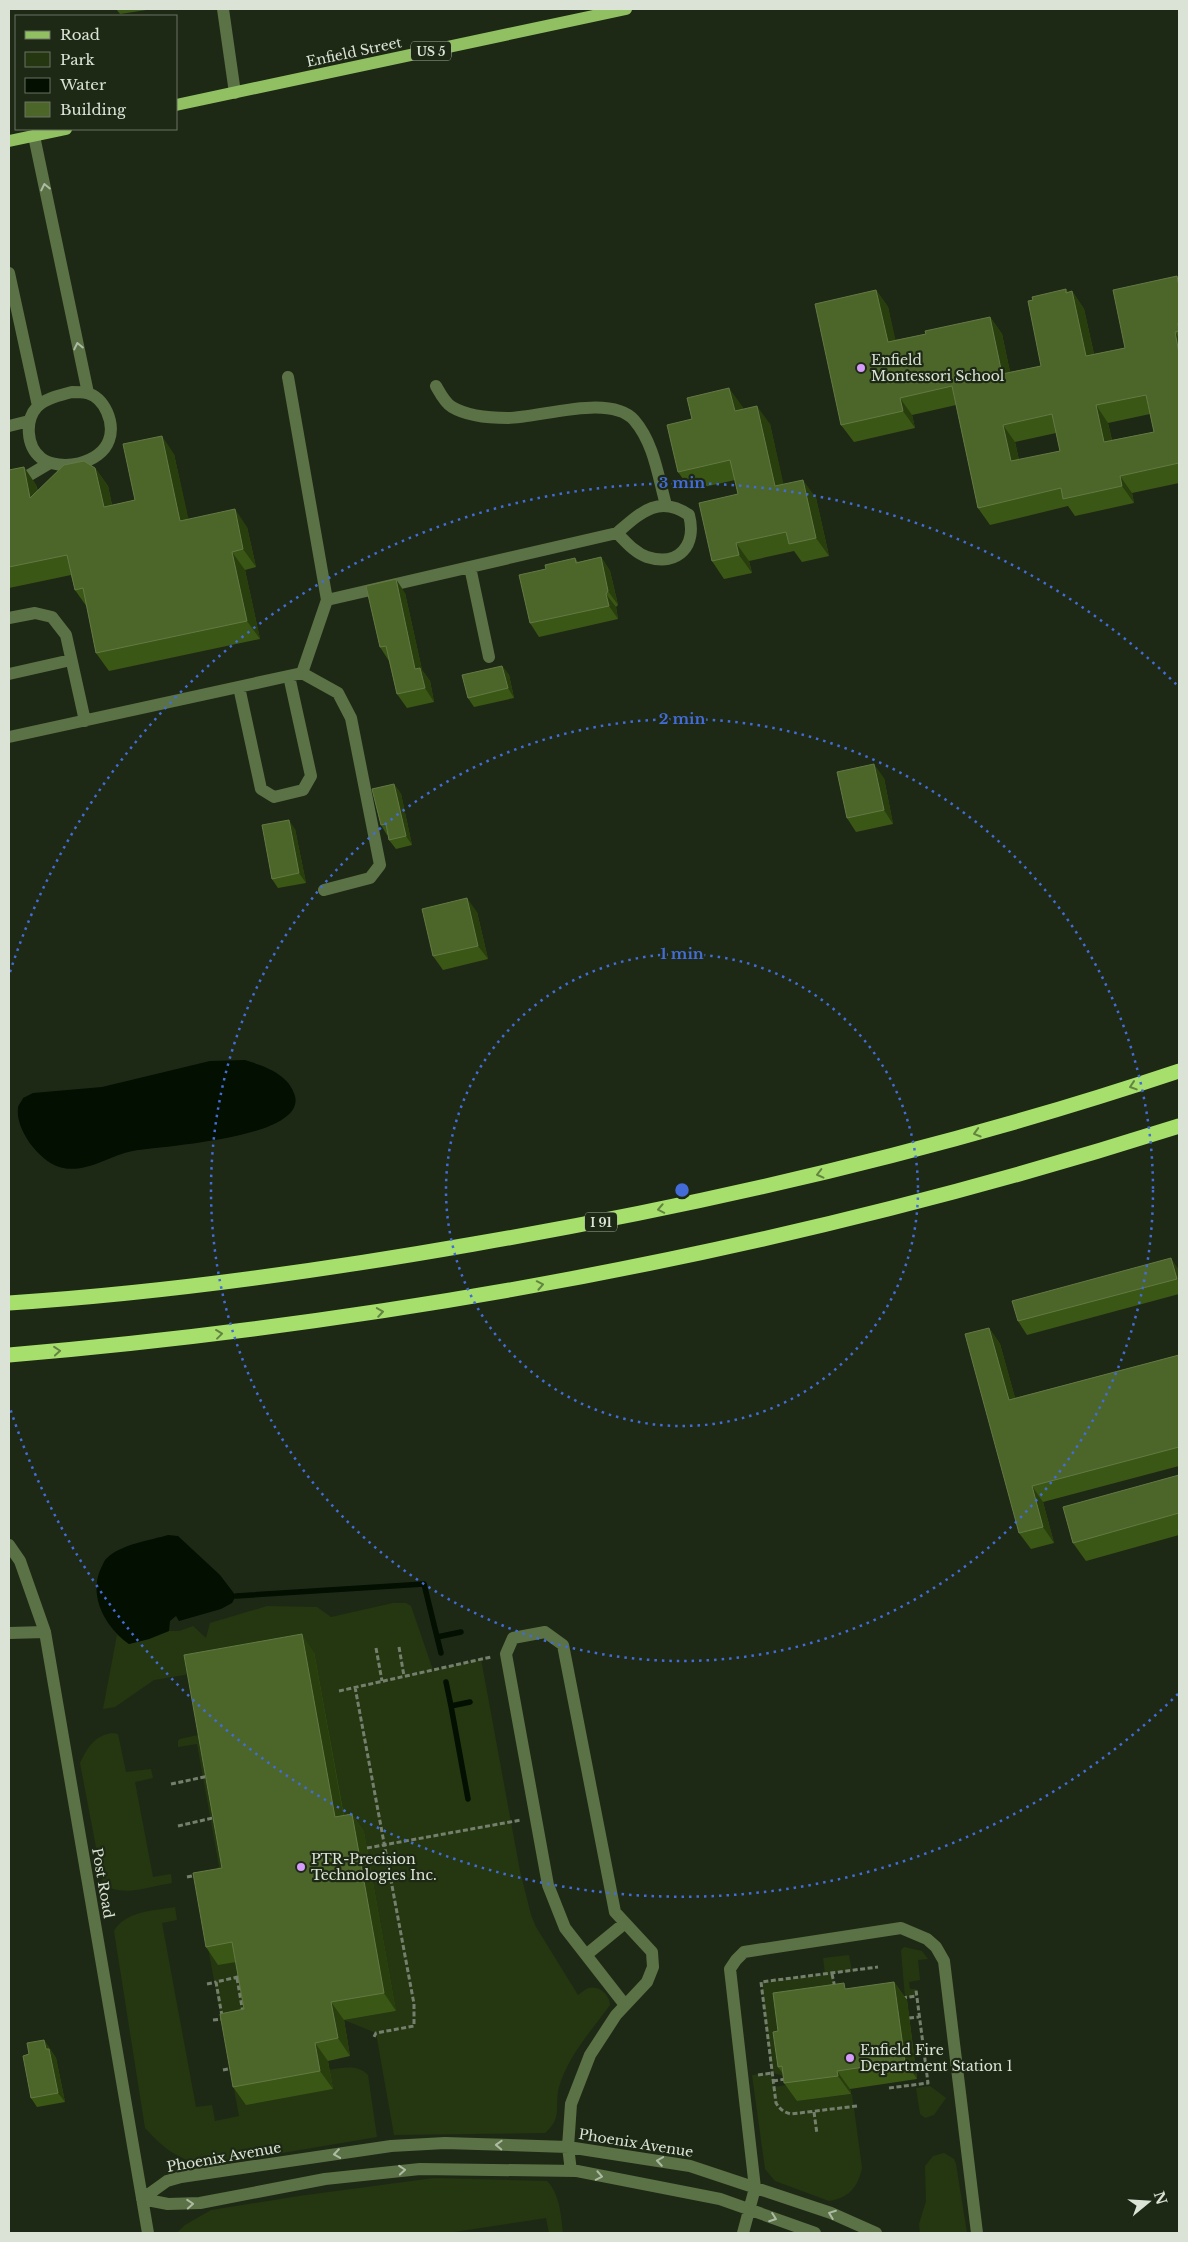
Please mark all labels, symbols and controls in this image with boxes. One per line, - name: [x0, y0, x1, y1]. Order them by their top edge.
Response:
- legend: [15, 15, 178, 130]
- text: Road: [60, 25, 100, 44]
- street label: Enfield Street: [305, 33, 404, 71]
- road number: US 5: [411, 41, 451, 60]
- text: Park: [60, 50, 96, 69]
- text: Water: [59, 75, 107, 94]
- text: Building: [60, 100, 127, 119]
- one-way arrow: [40, 182, 51, 191]
- one-way arrow: [74, 341, 84, 350]
- place label: Enfield Montessori School: [871, 351, 1005, 385]
- marker: Enfield Montessori School: [855, 362, 867, 374]
- text: 3 min: [659, 473, 705, 492]
- text: 2 min: [659, 709, 705, 728]
- text: 1 min: [660, 944, 704, 963]
- one-way arrow: [1129, 1080, 1138, 1090]
- one-way arrow: [974, 1127, 982, 1137]
- one-way arrow: [816, 1168, 825, 1179]
- centre of rings: [673, 1181, 691, 1199]
- one-way arrow: [657, 1204, 666, 1214]
- road number: I 91: [585, 1212, 617, 1232]
- one-way arrow: [536, 1280, 545, 1291]
- one-way arrow: [376, 1307, 384, 1318]
- one-way arrow: [215, 1329, 223, 1340]
- one-way arrow: [54, 1346, 62, 1357]
- street label: Post Road: [88, 1846, 118, 1920]
- place label: PTR-Precision Technologies Inc.: [311, 1850, 437, 1884]
- marker: PTR-Precision Technologies Inc.: [295, 1861, 307, 1873]
- place label: Enfield Fire Department Station 1: [860, 2041, 1013, 2075]
- marker: Enfield Fire Department Station 1: [844, 2052, 856, 2064]
- street label: Phoenix Avenue: [577, 2125, 695, 2161]
- street label: Phoenix Avenue: [165, 2138, 283, 2176]
- one-way arrow: [494, 2139, 502, 2150]
- one-way arrow: [332, 2148, 340, 2159]
- one-way arrow: [656, 2157, 664, 2167]
- one-way arrow: [398, 2165, 406, 2176]
- one-way arrow: [595, 2170, 603, 2180]
- north arrow: [1123, 2177, 1173, 2227]
- text: N: [1150, 2189, 1171, 2207]
- one-way arrow: [186, 2198, 194, 2209]
- one-way arrow: [828, 2210, 837, 2220]
- one-way arrow: [769, 2212, 777, 2222]

